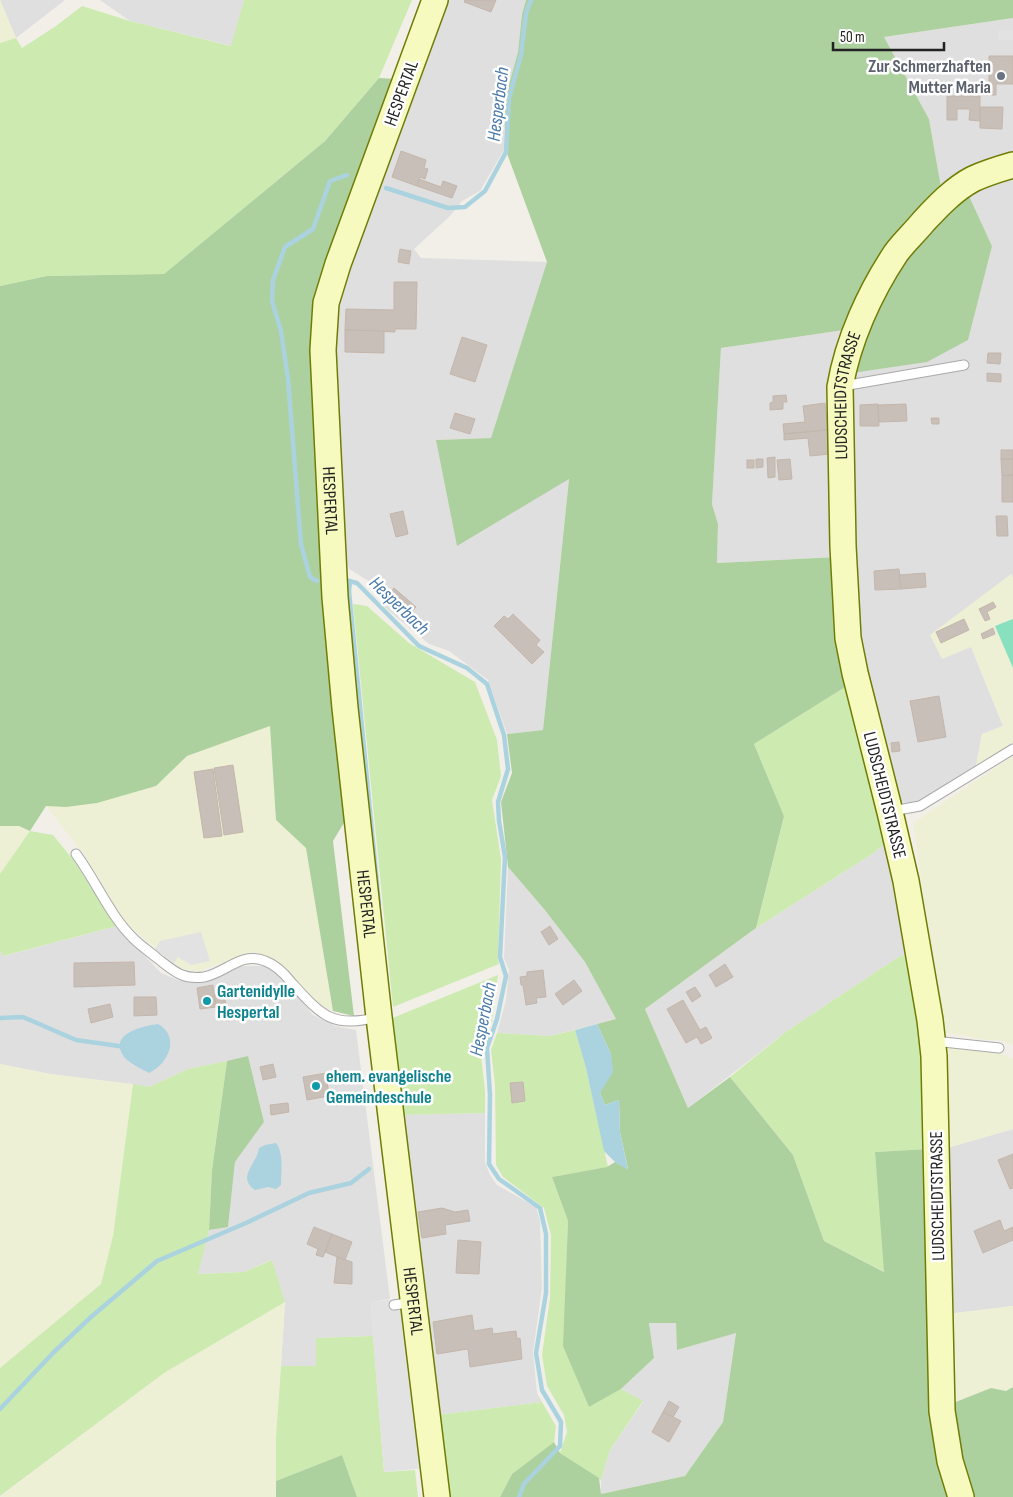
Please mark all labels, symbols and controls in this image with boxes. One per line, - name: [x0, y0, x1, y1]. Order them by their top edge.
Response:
- scale bar: [833, 20, 944, 52]
- text: 50 m: [840, 28, 865, 47]
- place label: Zur Schmerzhaften Mutter Maria: [868, 56, 991, 98]
- street label: HESPERTAL: [380, 57, 423, 129]
- water label: Hesperbach: [483, 66, 514, 143]
- marker: Zur Schmerzhaften Mutter Maria: [995, 70, 1007, 82]
- street label: LUDSCHEIDTSTRASSE: [830, 329, 866, 460]
- street label: HESPERTAL: [318, 466, 342, 536]
- water label: Hesperbach: [364, 572, 434, 640]
- street label: LUDSCHEIDTSTRASSE: [859, 730, 910, 861]
- street label: HESPERTAL: [352, 869, 380, 939]
- water label: Hesperbach: [465, 980, 502, 1058]
- place label: Gartenidylle Hespertal: [217, 981, 295, 1023]
- marker: Gartenidylle Hespertal: [201, 995, 213, 1007]
- place label: ehem. evangelische Gemeindeschule: [326, 1066, 451, 1108]
- marker: ehem. evangelische Gemeindeschule: [310, 1080, 322, 1092]
- street label: LUDSCHEIDTSTRASSE: [926, 1131, 949, 1261]
- street label: HESPERTAL: [398, 1266, 427, 1337]

